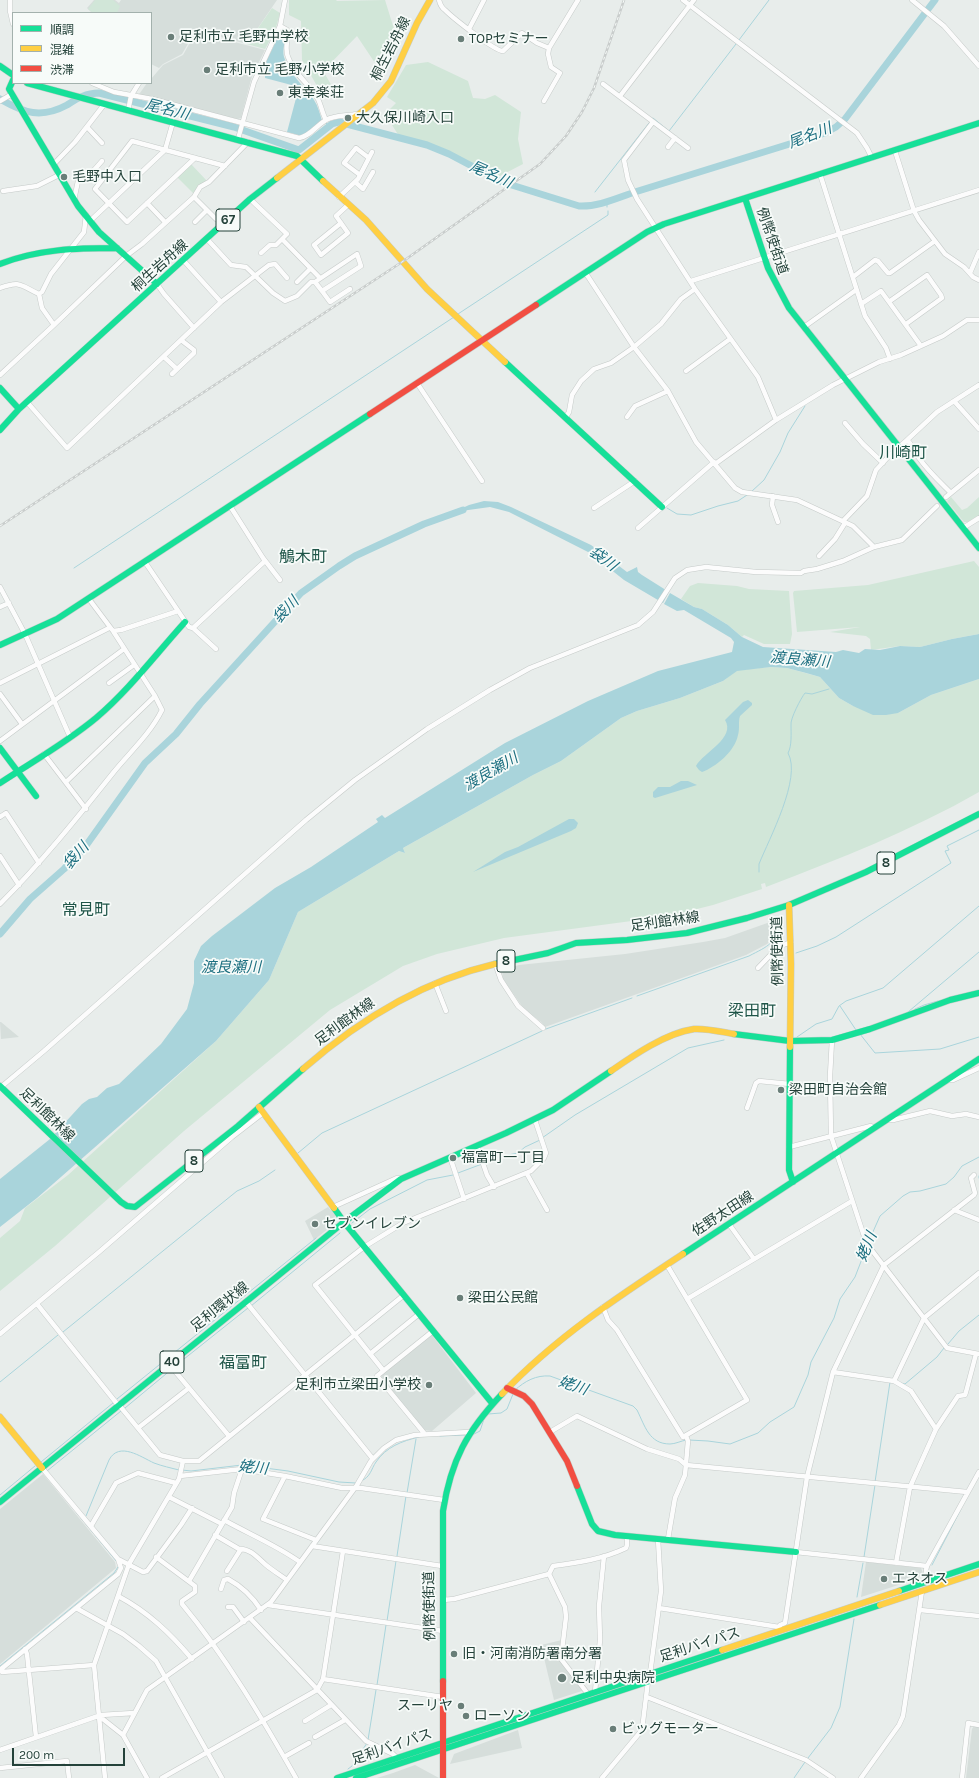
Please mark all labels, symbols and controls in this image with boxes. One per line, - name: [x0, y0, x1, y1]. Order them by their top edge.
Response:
- legend: [12, 12, 152, 84]
- street label: 桐生岩舟線: [368, 14, 414, 84]
- text: 順調: [50, 23, 74, 37]
- place label: 足利市立 毛野中学校: [179, 29, 308, 45]
- place label: TOPセミナー: [469, 31, 549, 47]
- marker: 足利市立 毛野中学校: [166, 32, 176, 42]
- marker: TOPセミナー: [456, 34, 466, 44]
- text: 混雑: [50, 43, 74, 57]
- place label: 足利市立 毛野小学校: [215, 62, 344, 78]
- text: 渋滞: [50, 63, 74, 77]
- marker: 足利市立 毛野小学校: [202, 65, 212, 75]
- place label: 東幸楽荘: [288, 85, 344, 101]
- marker: 東幸楽荘: [275, 88, 285, 98]
- water label: 尾名川: [143, 96, 191, 124]
- place label: 大久保川崎入口: [356, 110, 454, 126]
- marker: 大久保川崎入口: [343, 113, 353, 123]
- water label: 尾名川: [786, 120, 834, 152]
- water label: 尾名川: [467, 158, 515, 192]
- place label: 毛野中入口: [72, 169, 142, 185]
- marker: 毛野中入口: [59, 172, 69, 182]
- street label: 例幣使街道: [753, 205, 791, 277]
- road number: 67: [216, 209, 240, 231]
- street label: 桐生岩舟線: [128, 236, 192, 296]
- district label: 川崎町: [879, 443, 927, 463]
- water label: 袋川: [586, 543, 620, 575]
- district label: 鵤木町: [279, 547, 327, 567]
- water label: 袋川: [269, 593, 303, 627]
- water label: 渡良瀬川: [769, 648, 831, 672]
- water label: 渡良瀬川: [461, 749, 521, 795]
- water label: 袋川: [59, 839, 93, 873]
- road number: 8: [877, 852, 895, 874]
- district label: 常見町: [62, 900, 110, 920]
- street label: 足利館林線: [629, 909, 701, 935]
- street label: 例幣使街道: [769, 916, 787, 986]
- road number: 8: [497, 950, 515, 972]
- water label: 渡良瀬川: [201, 959, 261, 977]
- street label: 足利館林線: [312, 995, 378, 1049]
- district label: 梁田町: [728, 1001, 776, 1021]
- place label: 梁田町自治会館: [789, 1082, 887, 1098]
- street label: 足利館林線: [16, 1085, 78, 1145]
- marker: 梁田町自治会館: [776, 1085, 786, 1095]
- road number: 8: [185, 1150, 203, 1172]
- place label: 福富町一丁目: [461, 1150, 545, 1166]
- marker: 福富町一丁目: [448, 1153, 458, 1163]
- street label: 佐野太田線: [689, 1188, 757, 1240]
- place label: セブンイレブン: [323, 1216, 421, 1232]
- marker: セブンイレブン: [310, 1219, 320, 1229]
- water label: 姥川: [853, 1230, 881, 1264]
- street label: 足利環状線: [188, 1278, 252, 1336]
- place label: 梁田公民館: [468, 1290, 538, 1306]
- marker: 梁田公民館: [455, 1293, 465, 1303]
- road number: 40: [160, 1351, 184, 1373]
- district label: 福富町: [219, 1353, 267, 1373]
- water label: 姥川: [556, 1373, 590, 1399]
- place label: 足利市立梁田小学校: [295, 1377, 421, 1393]
- marker: 足利市立梁田小学校: [424, 1380, 434, 1390]
- water label: 姥川: [237, 1457, 269, 1479]
- street label: 例幣使街道: [421, 1571, 439, 1641]
- place label: エネオス: [892, 1571, 948, 1587]
- marker: エネオス: [879, 1574, 889, 1584]
- street label: 足利バイパス: [657, 1624, 743, 1666]
- place label: 旧・河南消防署南分署: [462, 1646, 602, 1662]
- marker: 旧・河南消防署南分署: [449, 1649, 459, 1659]
- place label: 足利中央病院: [571, 1670, 655, 1686]
- marker: 足利中央病院: [556, 1672, 568, 1684]
- place label: スーリヤ: [397, 1698, 453, 1714]
- marker: スーリヤ: [456, 1701, 466, 1711]
- place label: ローソン: [474, 1708, 530, 1724]
- marker: ローソン: [461, 1711, 471, 1721]
- place label: ビッグモーター: [621, 1721, 719, 1737]
- marker: ビッグモーター: [608, 1724, 618, 1734]
- street label: 足利バイパス: [350, 1725, 434, 1769]
- scale bar: [14, 1740, 127, 1766]
- text: 200 m: [19, 1748, 54, 1762]

